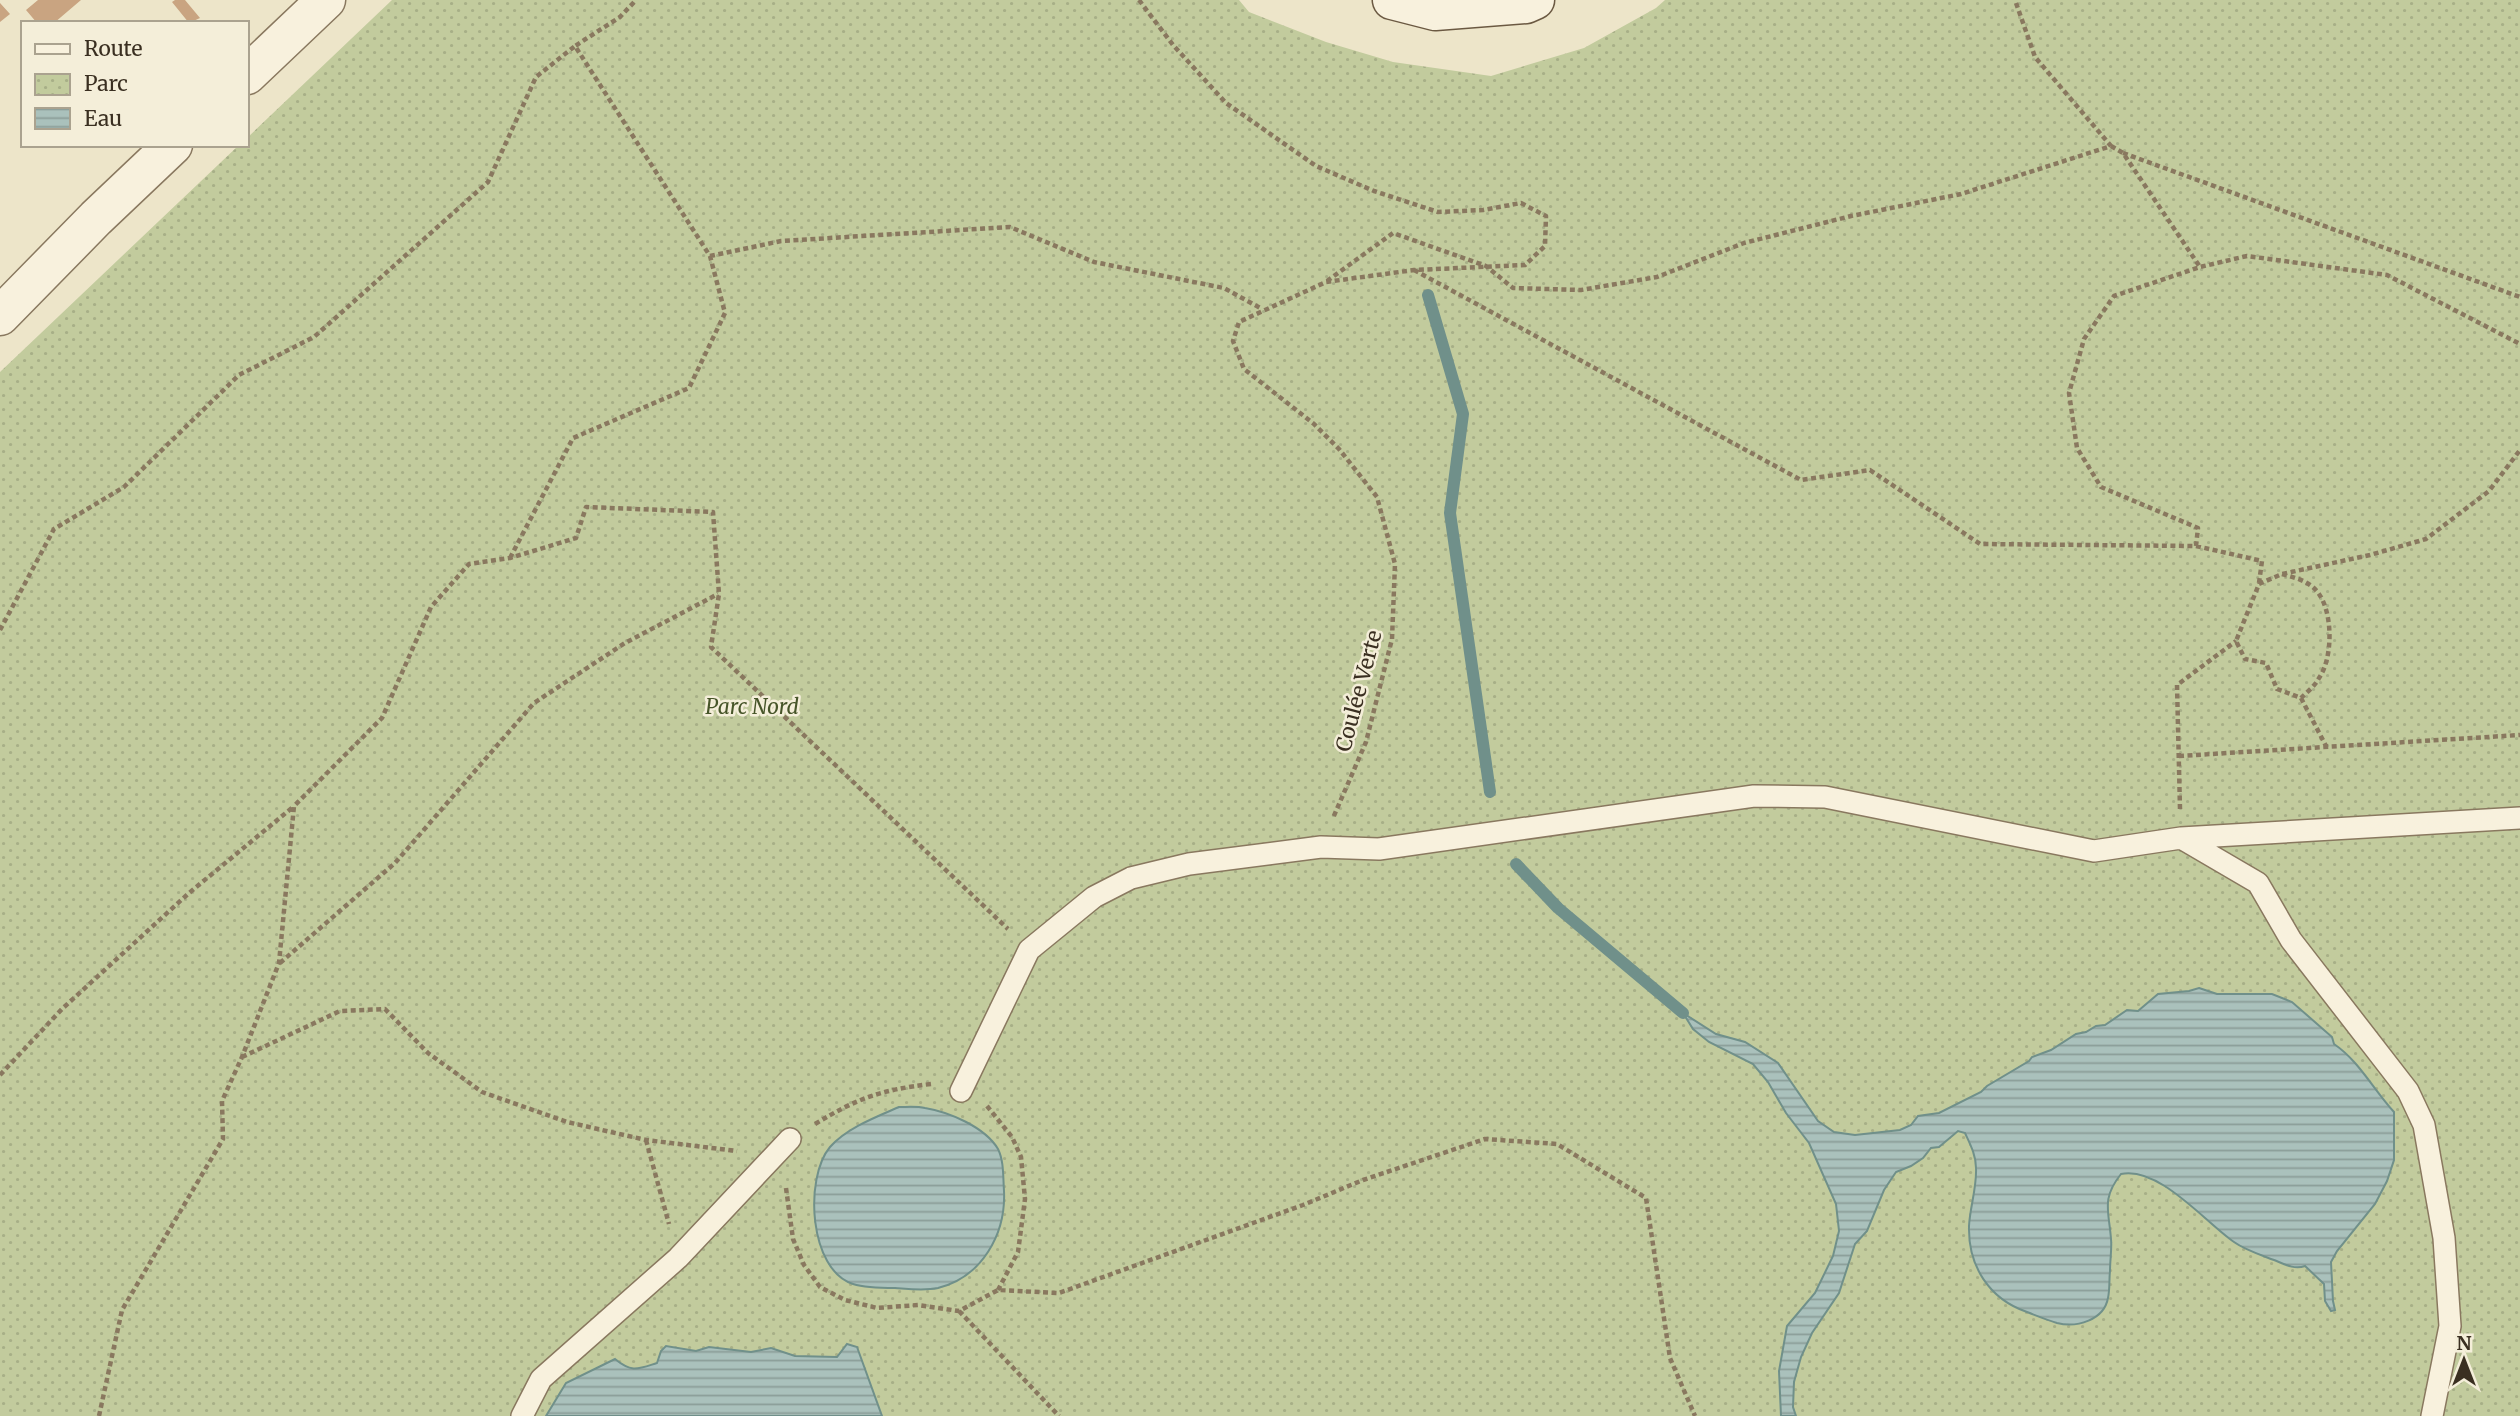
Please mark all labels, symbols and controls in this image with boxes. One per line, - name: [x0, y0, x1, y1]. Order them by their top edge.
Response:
- legend: [21, 21, 248, 147]
- text: Route: [84, 35, 142, 62]
- text: Parc: [84, 70, 128, 97]
- text: Eau: [84, 105, 122, 132]
- street label: Coulée Verte: [1329, 627, 1388, 755]
- park label: Parc Nord: [705, 693, 799, 720]
- north arrow: [2429, 1325, 2499, 1395]
- text: N: [2456, 1331, 2472, 1355]

